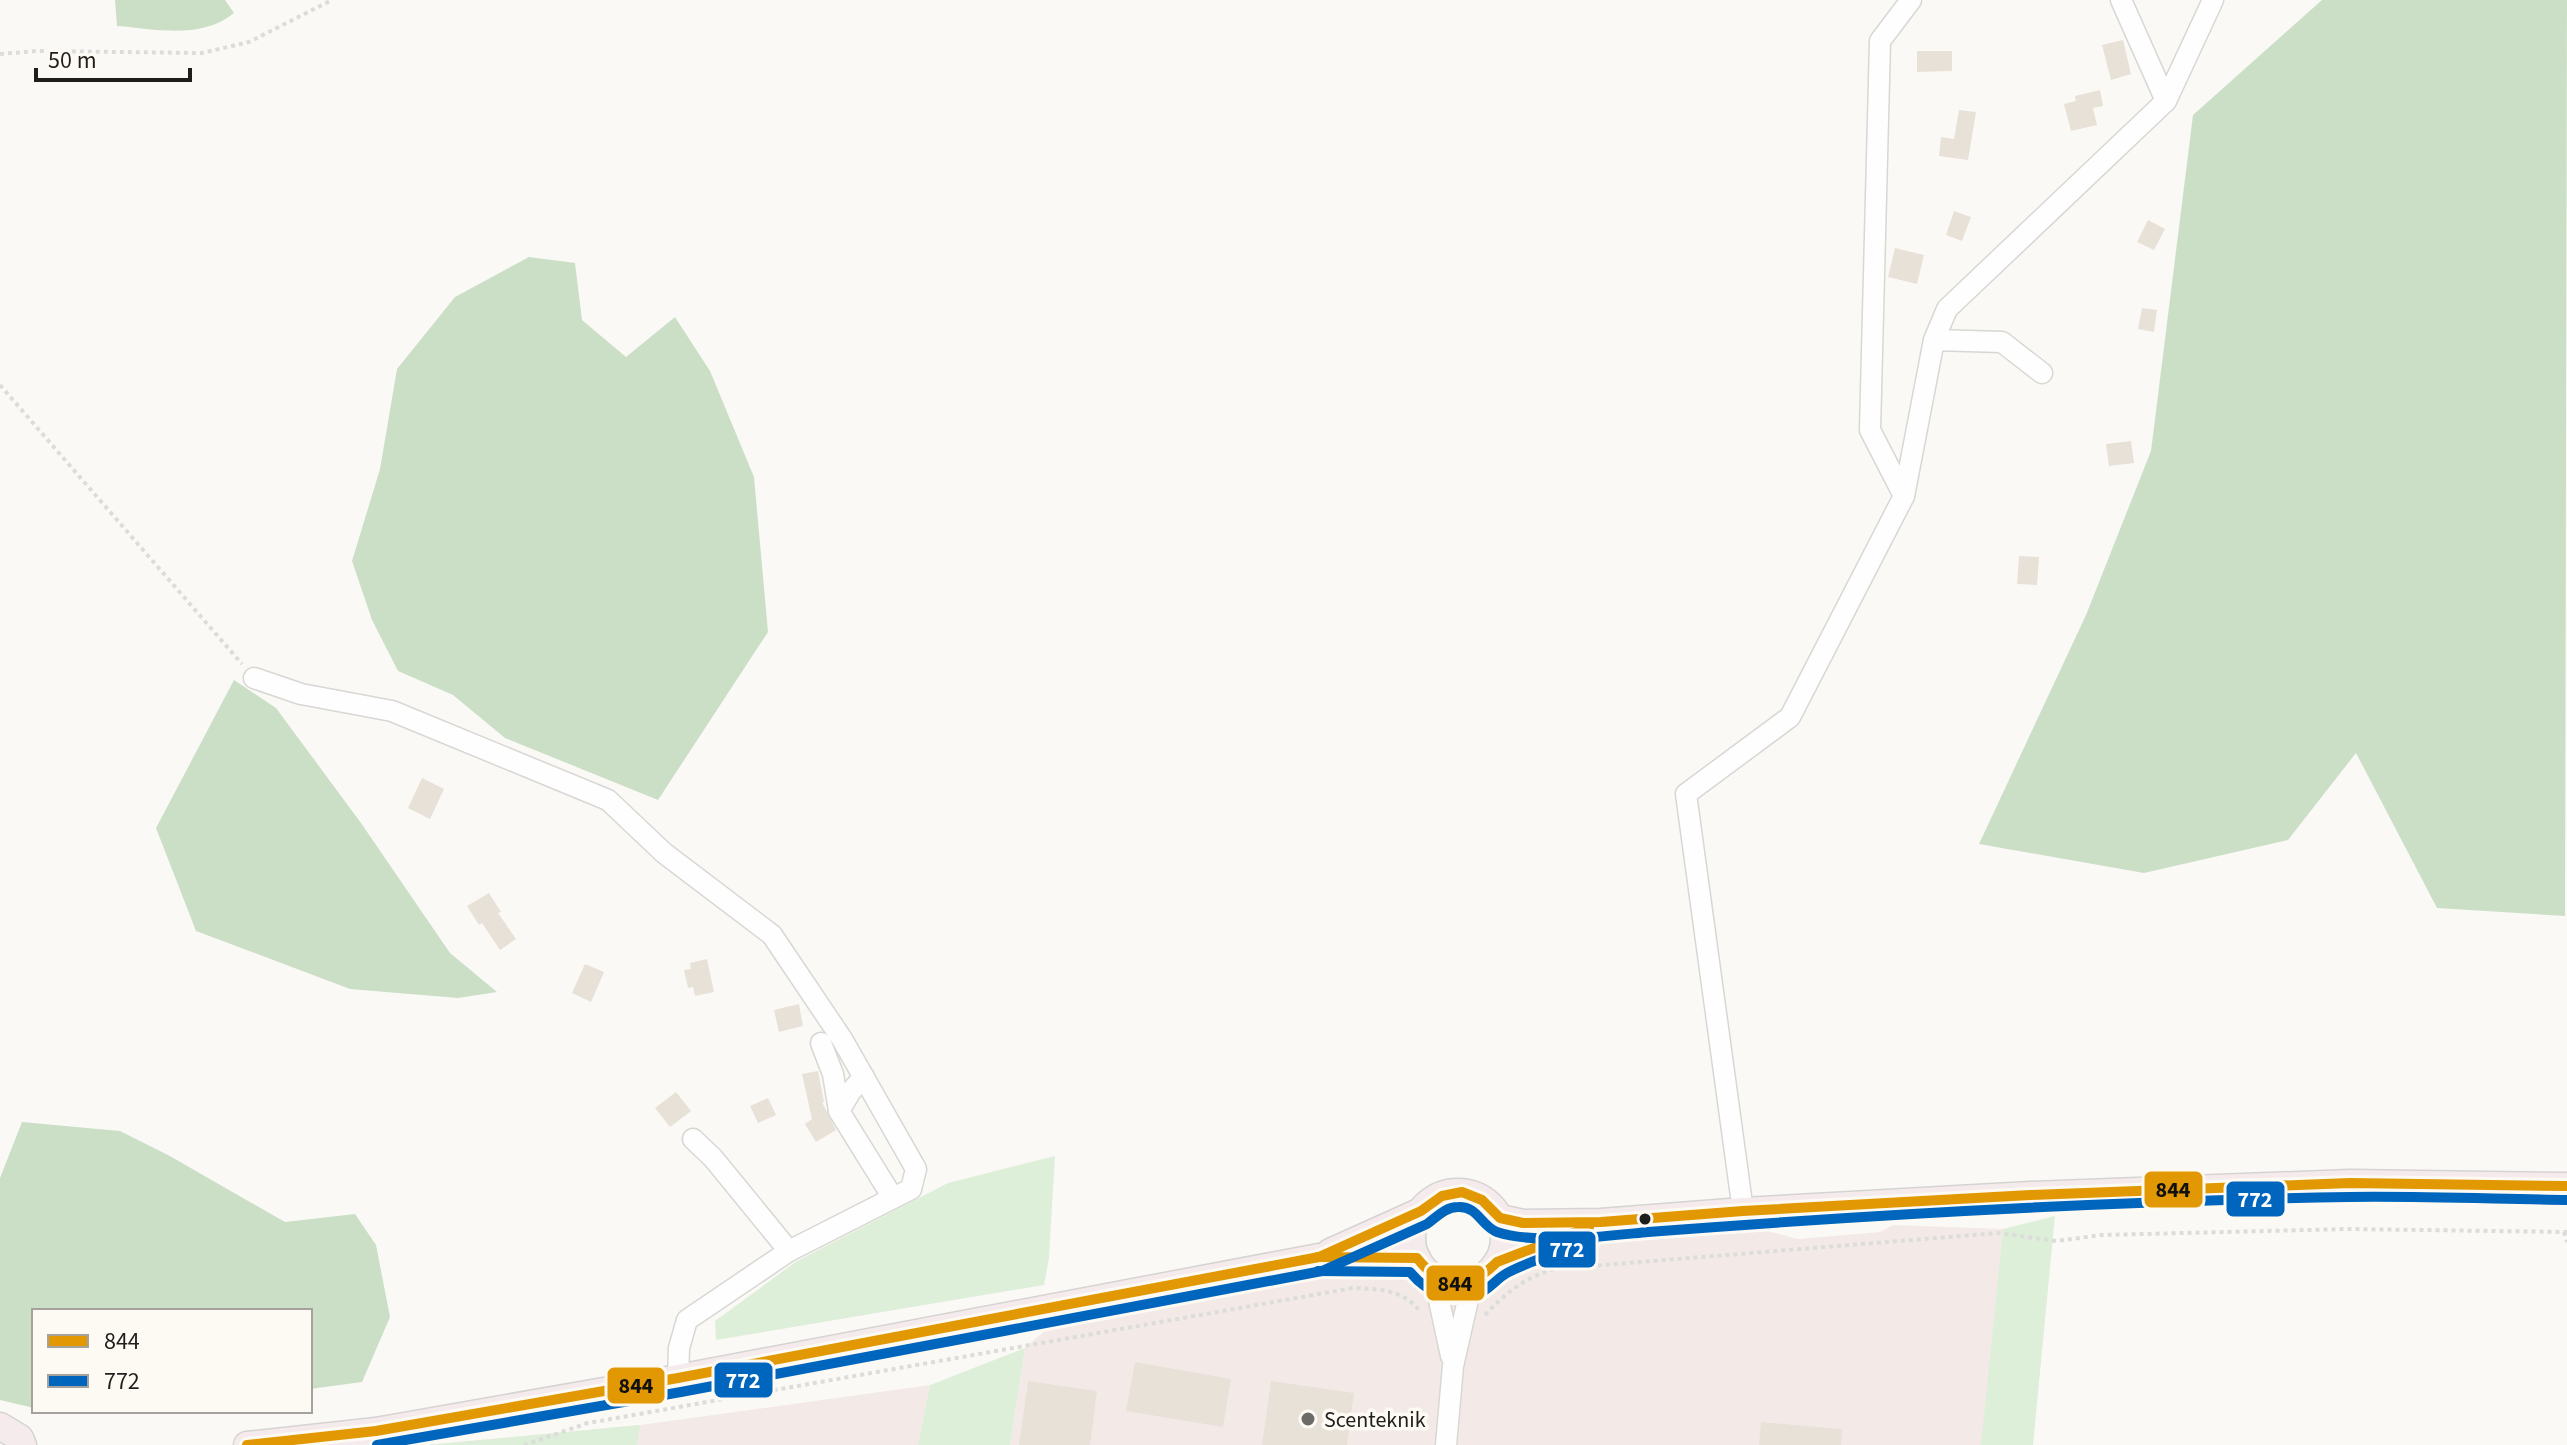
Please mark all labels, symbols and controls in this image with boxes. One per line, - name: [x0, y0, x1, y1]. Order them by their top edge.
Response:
- scale bar: [36, 32, 190, 82]
- text: 50 m: [48, 43, 97, 78]
- line badge: 844: [2143, 1170, 2204, 1209]
- text: 844: [2156, 1174, 2191, 1206]
- line badge: 772: [2225, 1180, 2286, 1218]
- text: 772: [2238, 1184, 2272, 1216]
- unlabelled marker: [1637, 1211, 1653, 1227]
- line badge: 772: [1537, 1230, 1597, 1269]
- text: 772: [1550, 1234, 1584, 1266]
- line badge: 844: [1425, 1264, 1486, 1302]
- text: 844: [1438, 1268, 1473, 1300]
- legend: [32, 1309, 312, 1413]
- text: 844: [104, 1324, 140, 1359]
- line badge: 772: [713, 1361, 774, 1399]
- text: 772: [104, 1364, 140, 1399]
- text: 772: [726, 1365, 760, 1397]
- line badge: 844: [606, 1366, 666, 1405]
- text: 844: [619, 1370, 654, 1402]
- place label: Scenteknik: [1324, 1404, 1426, 1436]
- marker: Scenteknik: [1299, 1410, 1317, 1428]

